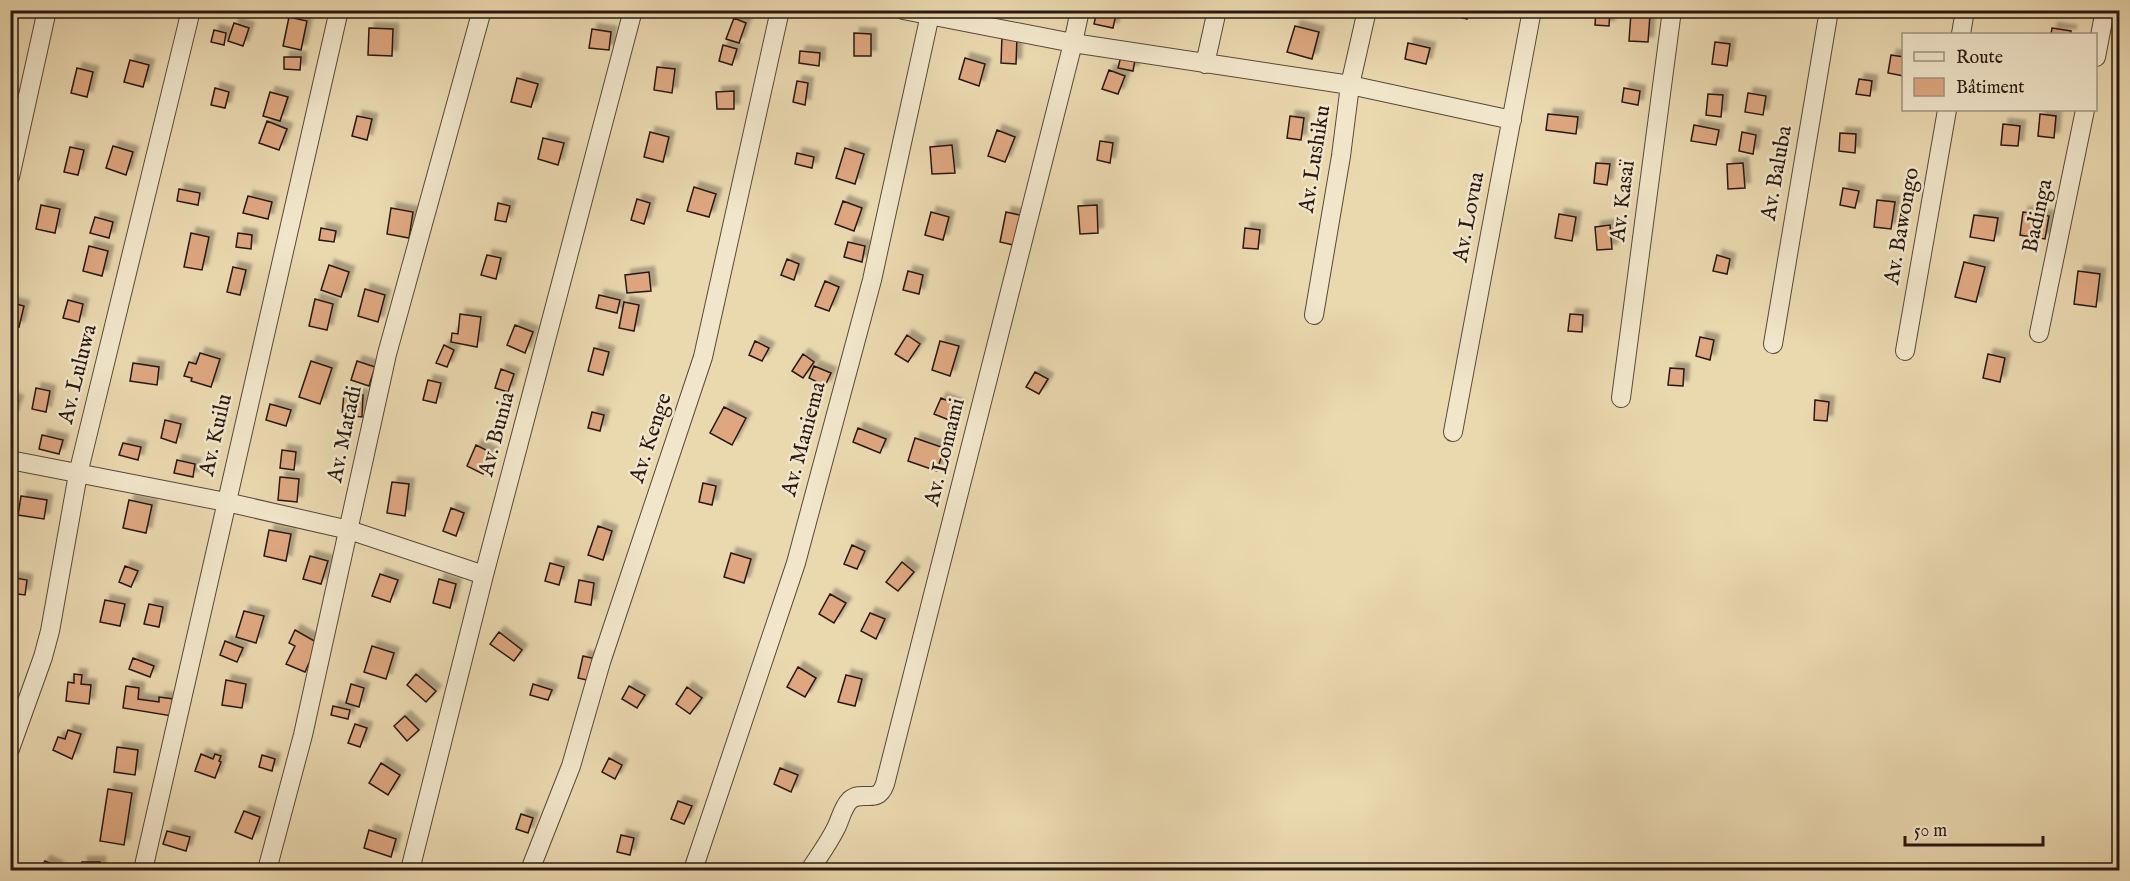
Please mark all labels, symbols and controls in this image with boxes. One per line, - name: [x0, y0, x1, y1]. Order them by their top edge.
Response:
- legend: [1902, 33, 2097, 111]
- text: Route: [1956, 47, 2003, 70]
- text: Bâtiment: [1956, 77, 2025, 100]
- street label: Av. Lushiku: [1293, 103, 1337, 216]
- street label: Av. Baluba: [1755, 123, 1799, 224]
- street label: Av. Kasaï: [1604, 159, 1642, 244]
- street label: Av. Bawongo: [1878, 165, 1926, 288]
- street label: Av. Lovua: [1446, 169, 1492, 265]
- street label: Badinga: [2017, 176, 2060, 256]
- street label: Av. Luluwa: [52, 321, 104, 428]
- street label: Av. Maniema: [775, 378, 833, 500]
- street label: Av. Matadi: [321, 383, 369, 486]
- street label: Av. Bunia: [472, 388, 522, 480]
- street label: Av. Kenge: [623, 390, 679, 487]
- street label: Av. Kuilu: [193, 391, 239, 480]
- street label: Av. Lomami: [918, 395, 972, 510]
- scale bar: [1905, 809, 2043, 847]
- text: 50 m: [1914, 820, 1947, 843]

